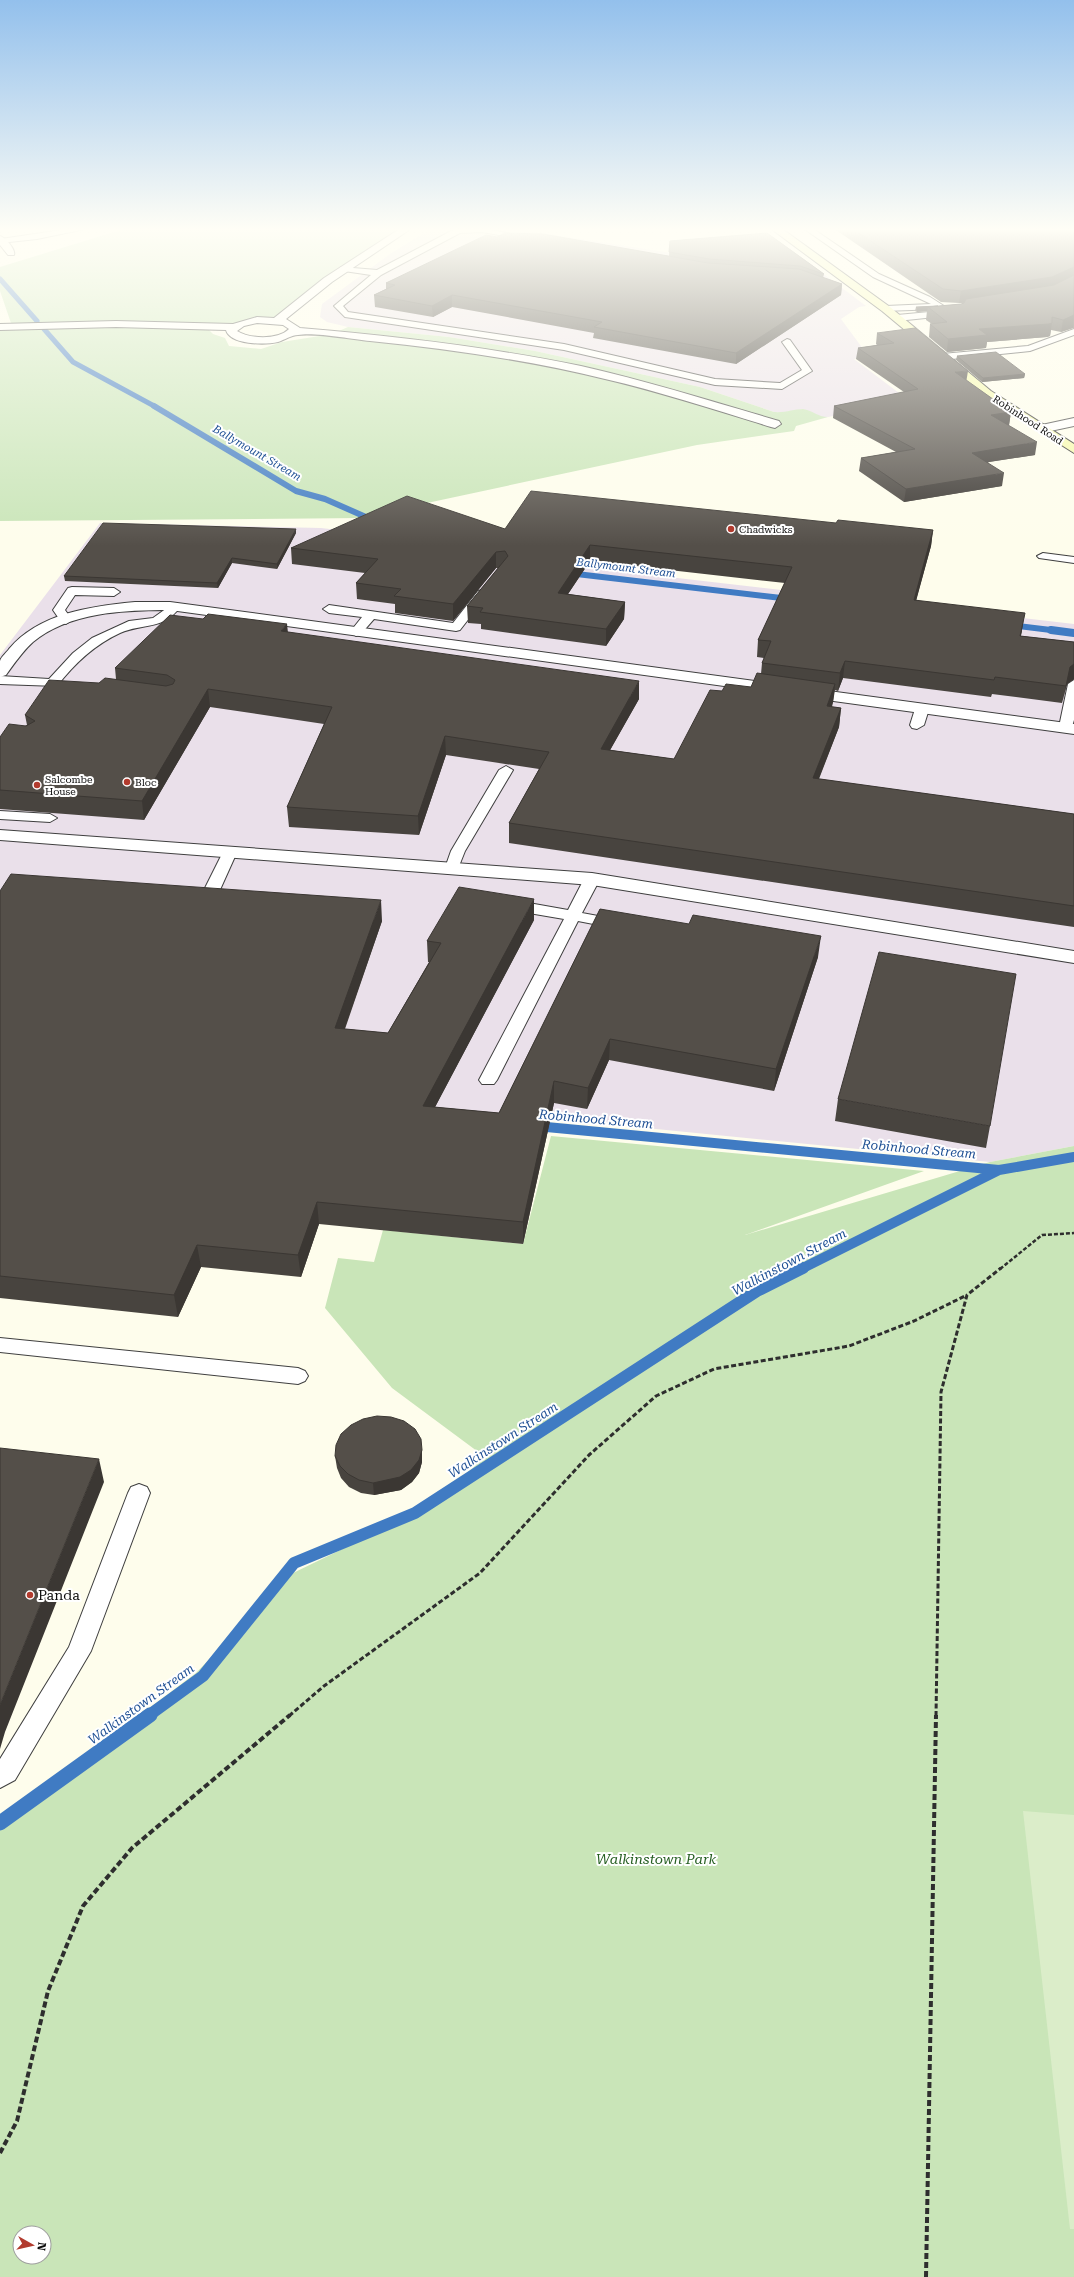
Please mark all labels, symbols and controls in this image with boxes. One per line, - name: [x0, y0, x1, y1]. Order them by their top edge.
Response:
- street label: Robinhood Road: [991, 393, 1066, 447]
- water label: Ballymount Stream: [210, 422, 304, 484]
- marker: Chadwicks: [726, 524, 736, 534]
- place label: Chadwicks: [739, 524, 793, 535]
- water label: Ballymount Stream: [575, 555, 677, 581]
- place label: Salcombe House: [45, 774, 93, 797]
- marker: Bloc: [122, 777, 132, 787]
- place label: Bloc: [135, 777, 157, 788]
- marker: Salcombe House: [32, 780, 42, 790]
- water label: Robinhood Stream: [537, 1106, 654, 1131]
- water label: Robinhood Stream: [860, 1136, 977, 1161]
- water label: Walkinstown Stream: [729, 1225, 849, 1299]
- water label: Walkinstown Stream: [446, 1399, 560, 1481]
- place label: Panda: [38, 1587, 80, 1603]
- marker: Panda: [25, 1590, 35, 1600]
- water label: Walkinstown Stream: [85, 1661, 197, 1747]
- park label: Walkinstown Park: [596, 1851, 717, 1867]
- north arrow: [12, 2225, 52, 2265]
- text: N: [34, 2241, 48, 2252]

